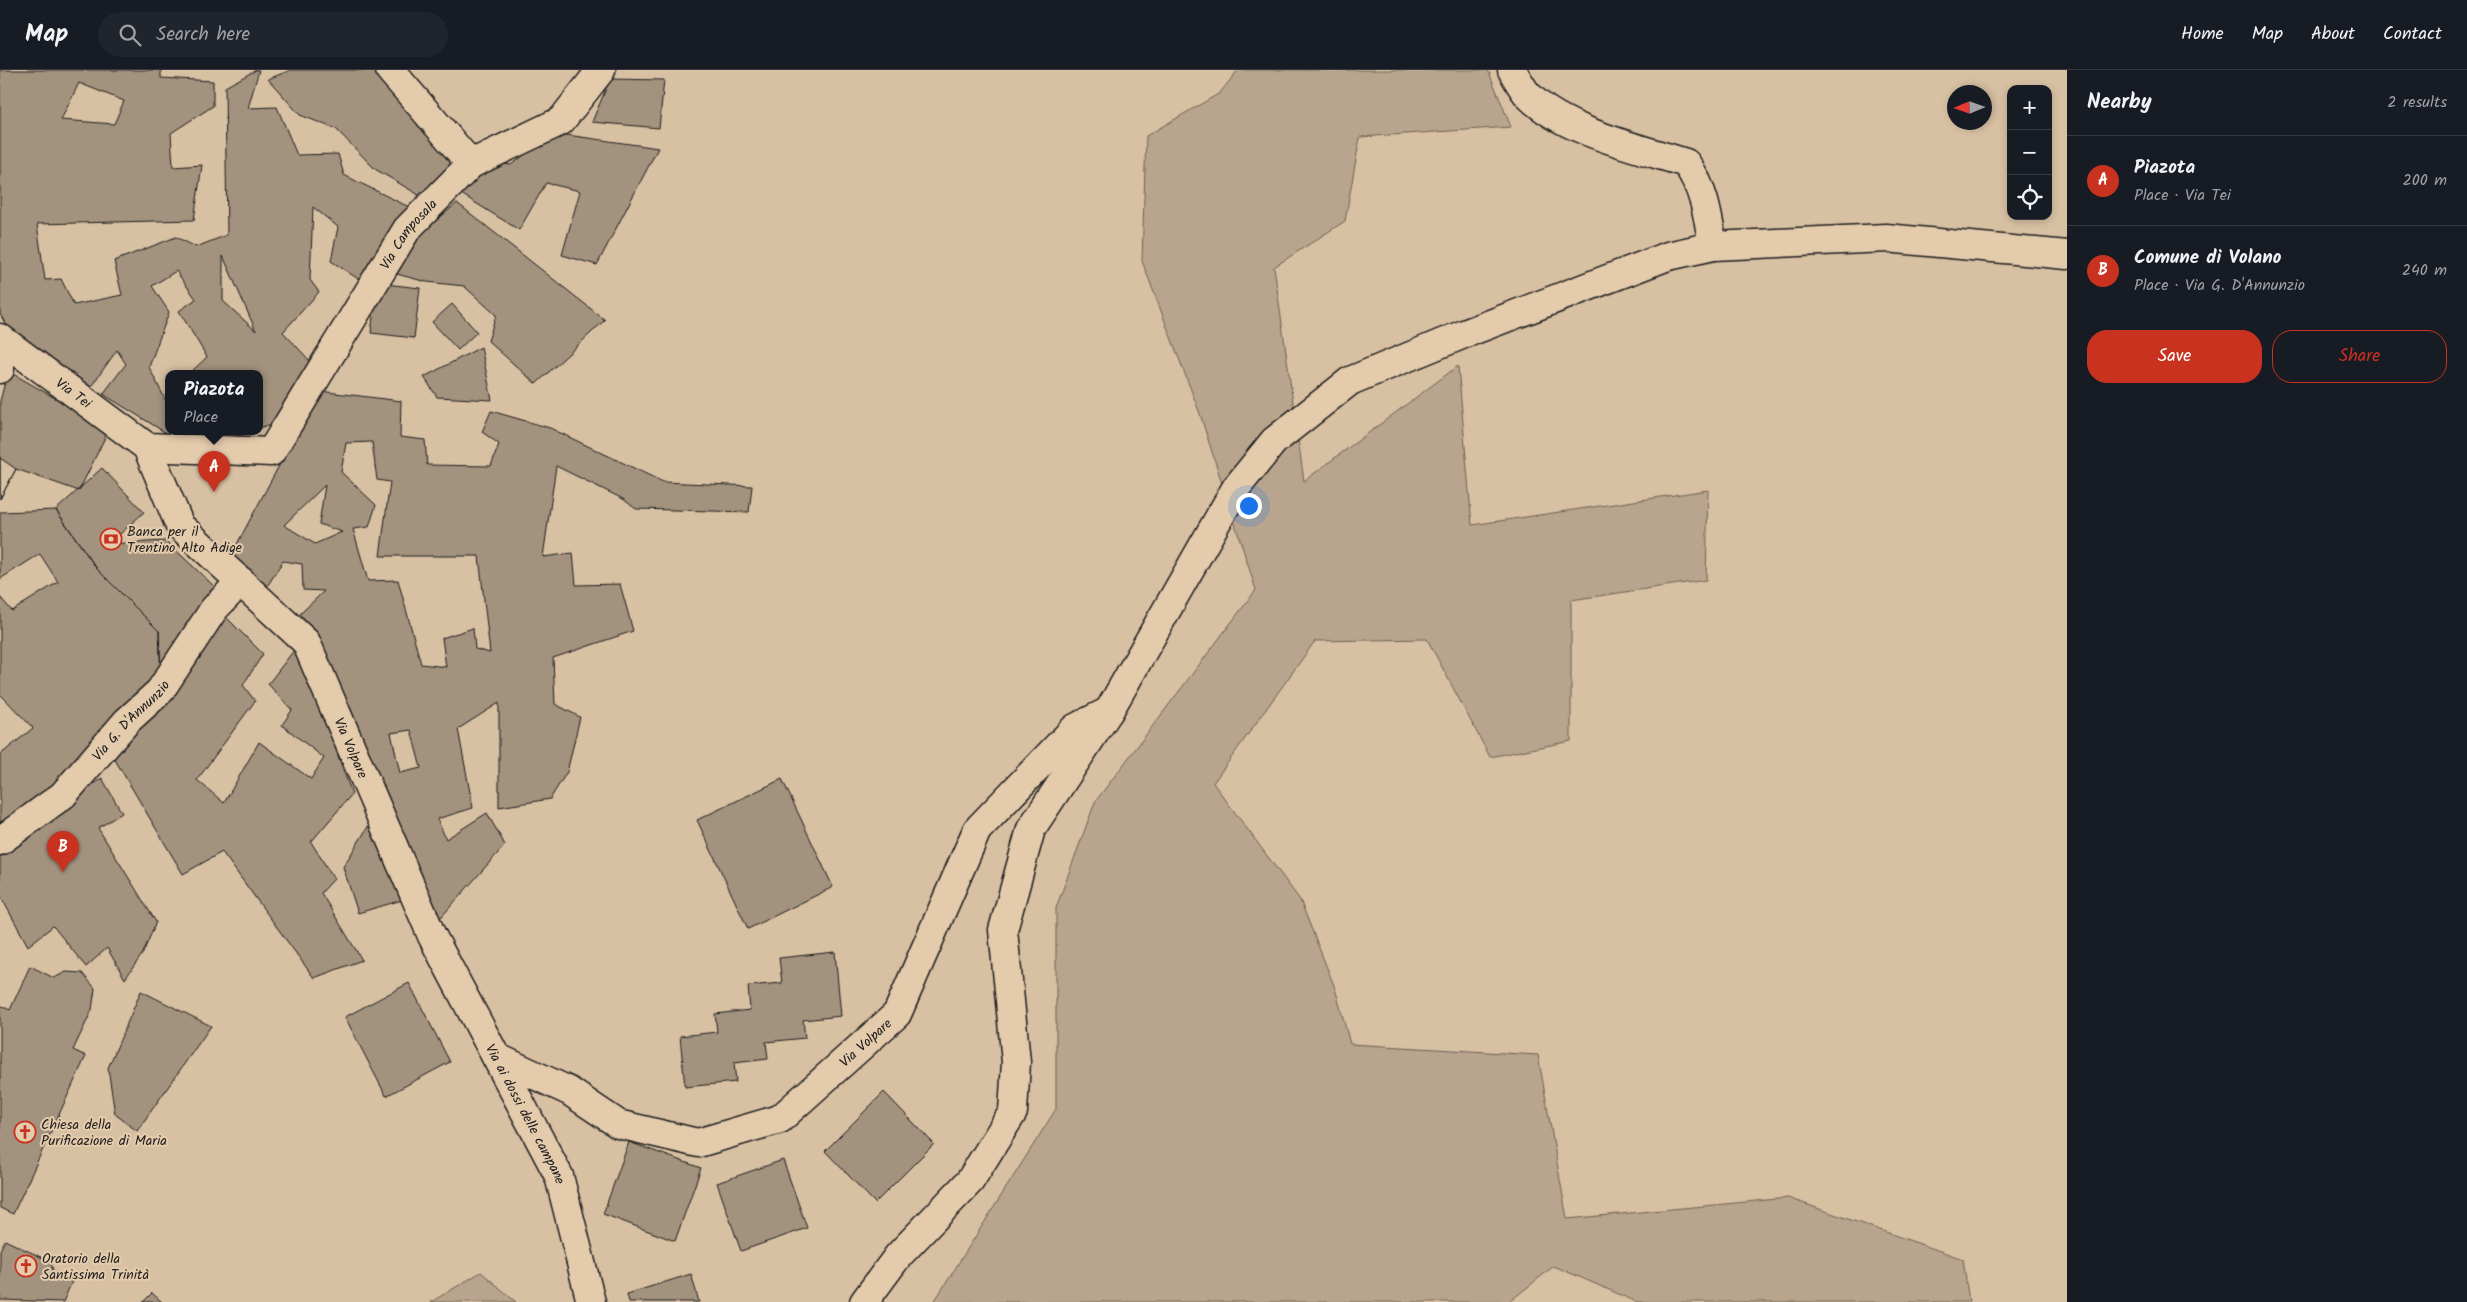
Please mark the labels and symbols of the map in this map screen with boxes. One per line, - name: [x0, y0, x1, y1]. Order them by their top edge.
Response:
- north arrow: [1947, 85, 1992, 130]
- street label: Via Camposala: [375, 194, 443, 274]
- street label: Via Tei: [51, 373, 97, 415]
- pin: A: [198, 451, 230, 492]
- your location: [1236, 493, 1262, 519]
- place label: Banca per il Trentino Alto Adige: [127, 521, 243, 559]
- bank icon: Banca per il Trentino Alto Adige: [99, 527, 123, 551]
- street label: Via G. D'Annunzio: [87, 676, 176, 766]
- street label: Via Volpare: [328, 714, 374, 783]
- pin: B: [47, 831, 79, 872]
- street label: Via Volpare: [835, 1013, 898, 1073]
- street label: Via ai dossi delle campane: [479, 1040, 571, 1187]
- place label: Chiesa della Purificazione di Maria: [41, 1114, 167, 1152]
- church icon: Chiesa della Purificazione di Maria: [13, 1120, 37, 1144]
- place label: Oratorio della Santissima Trinità: [42, 1248, 149, 1286]
- church icon: Oratorio della Santissima Trinità: [14, 1254, 38, 1278]

